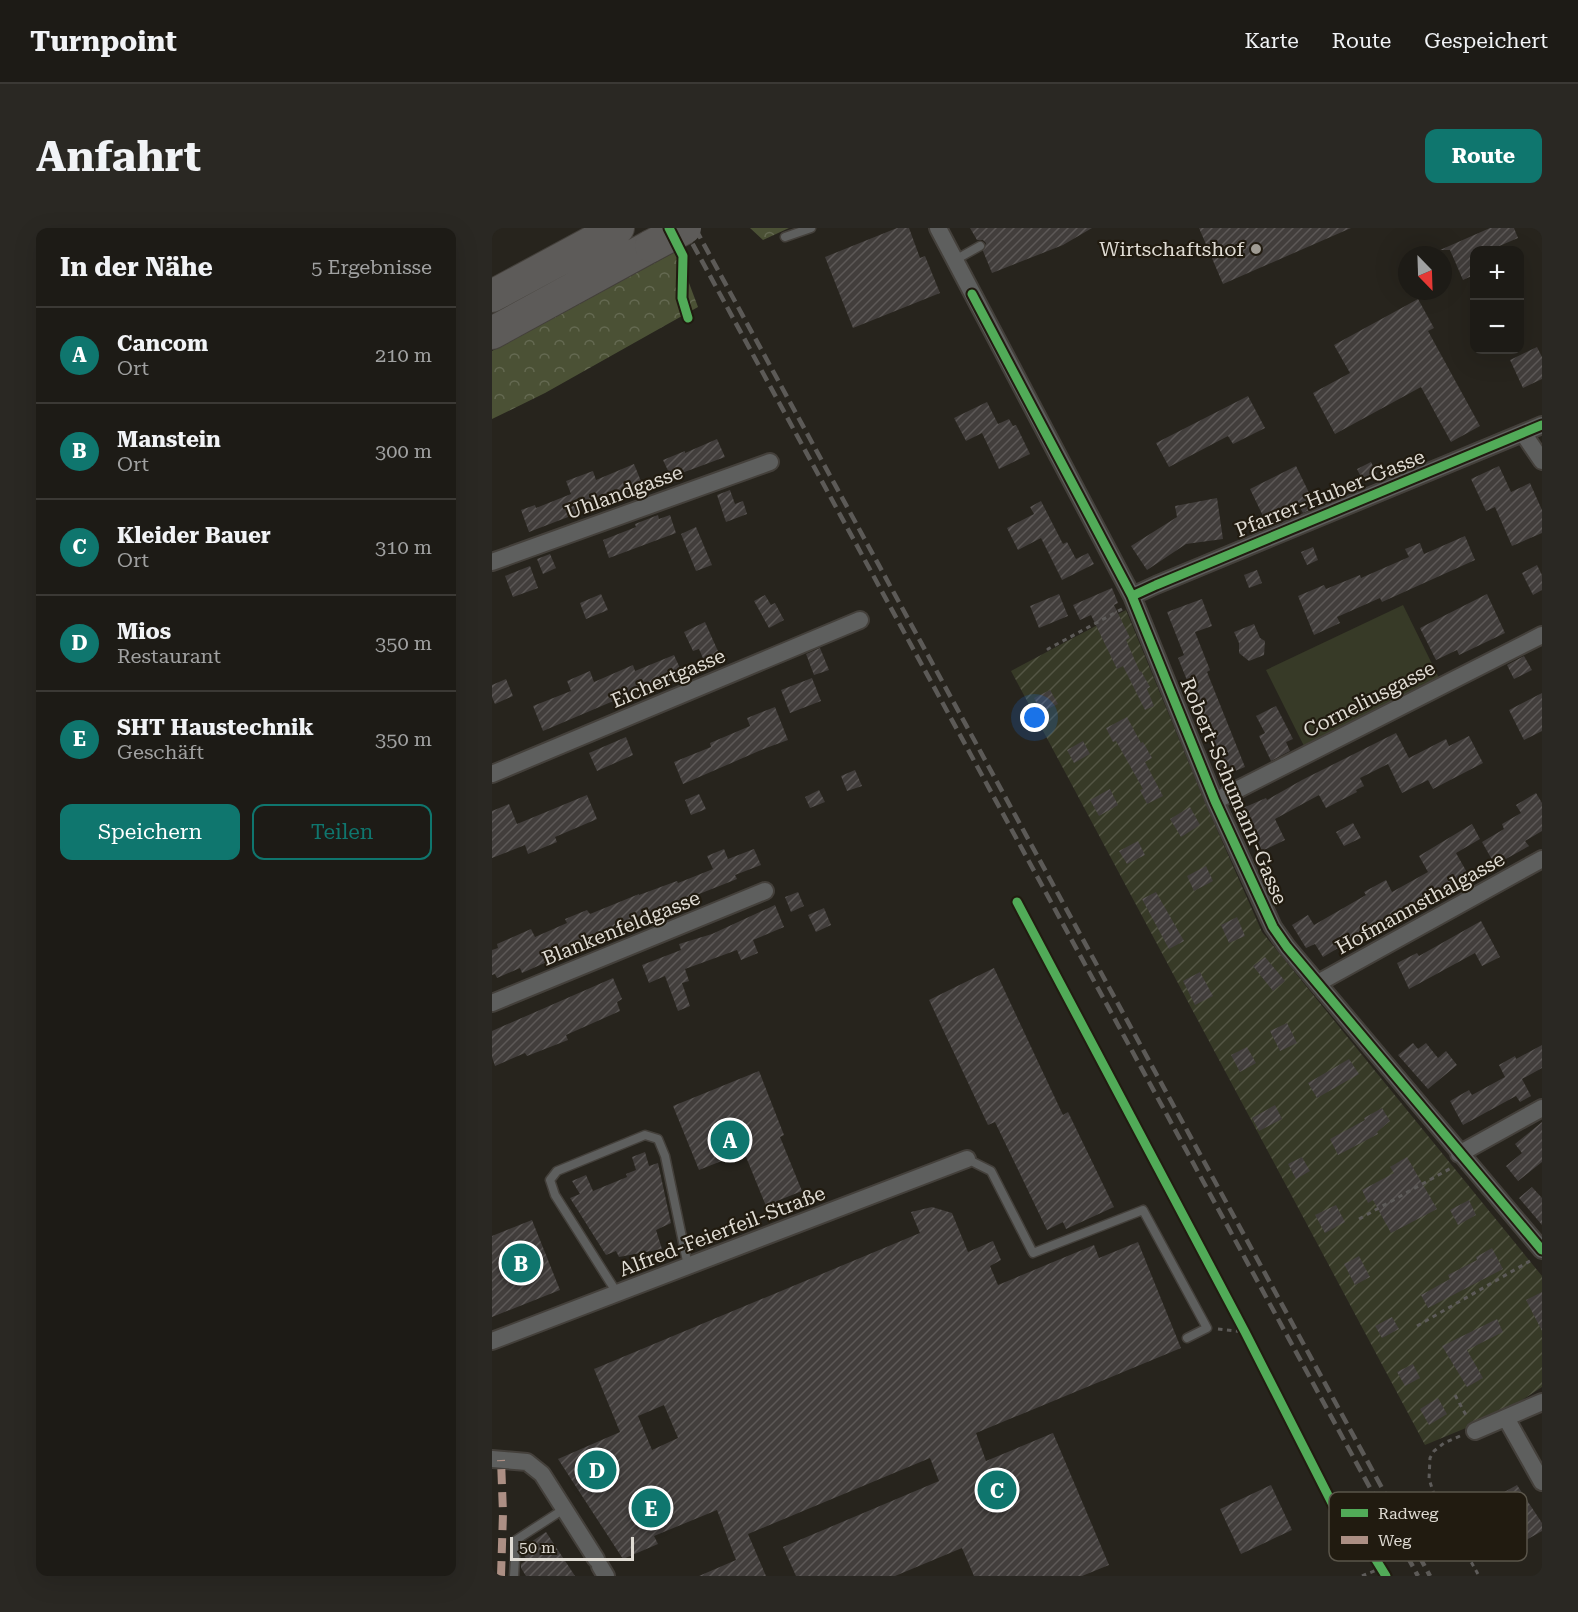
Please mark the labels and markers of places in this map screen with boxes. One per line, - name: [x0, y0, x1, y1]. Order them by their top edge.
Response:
- place label: Wirtschaftshof: [1099, 237, 1245, 261]
- marker: Wirtschaftshof: [1249, 242, 1263, 256]
- pin: A: [710, 1118, 750, 1162]
- pin: B: [501, 1240, 540, 1286]
- pin: D: [578, 1448, 616, 1492]
- pin: C: [978, 1468, 1016, 1512]
- pin: E: [632, 1486, 670, 1530]

